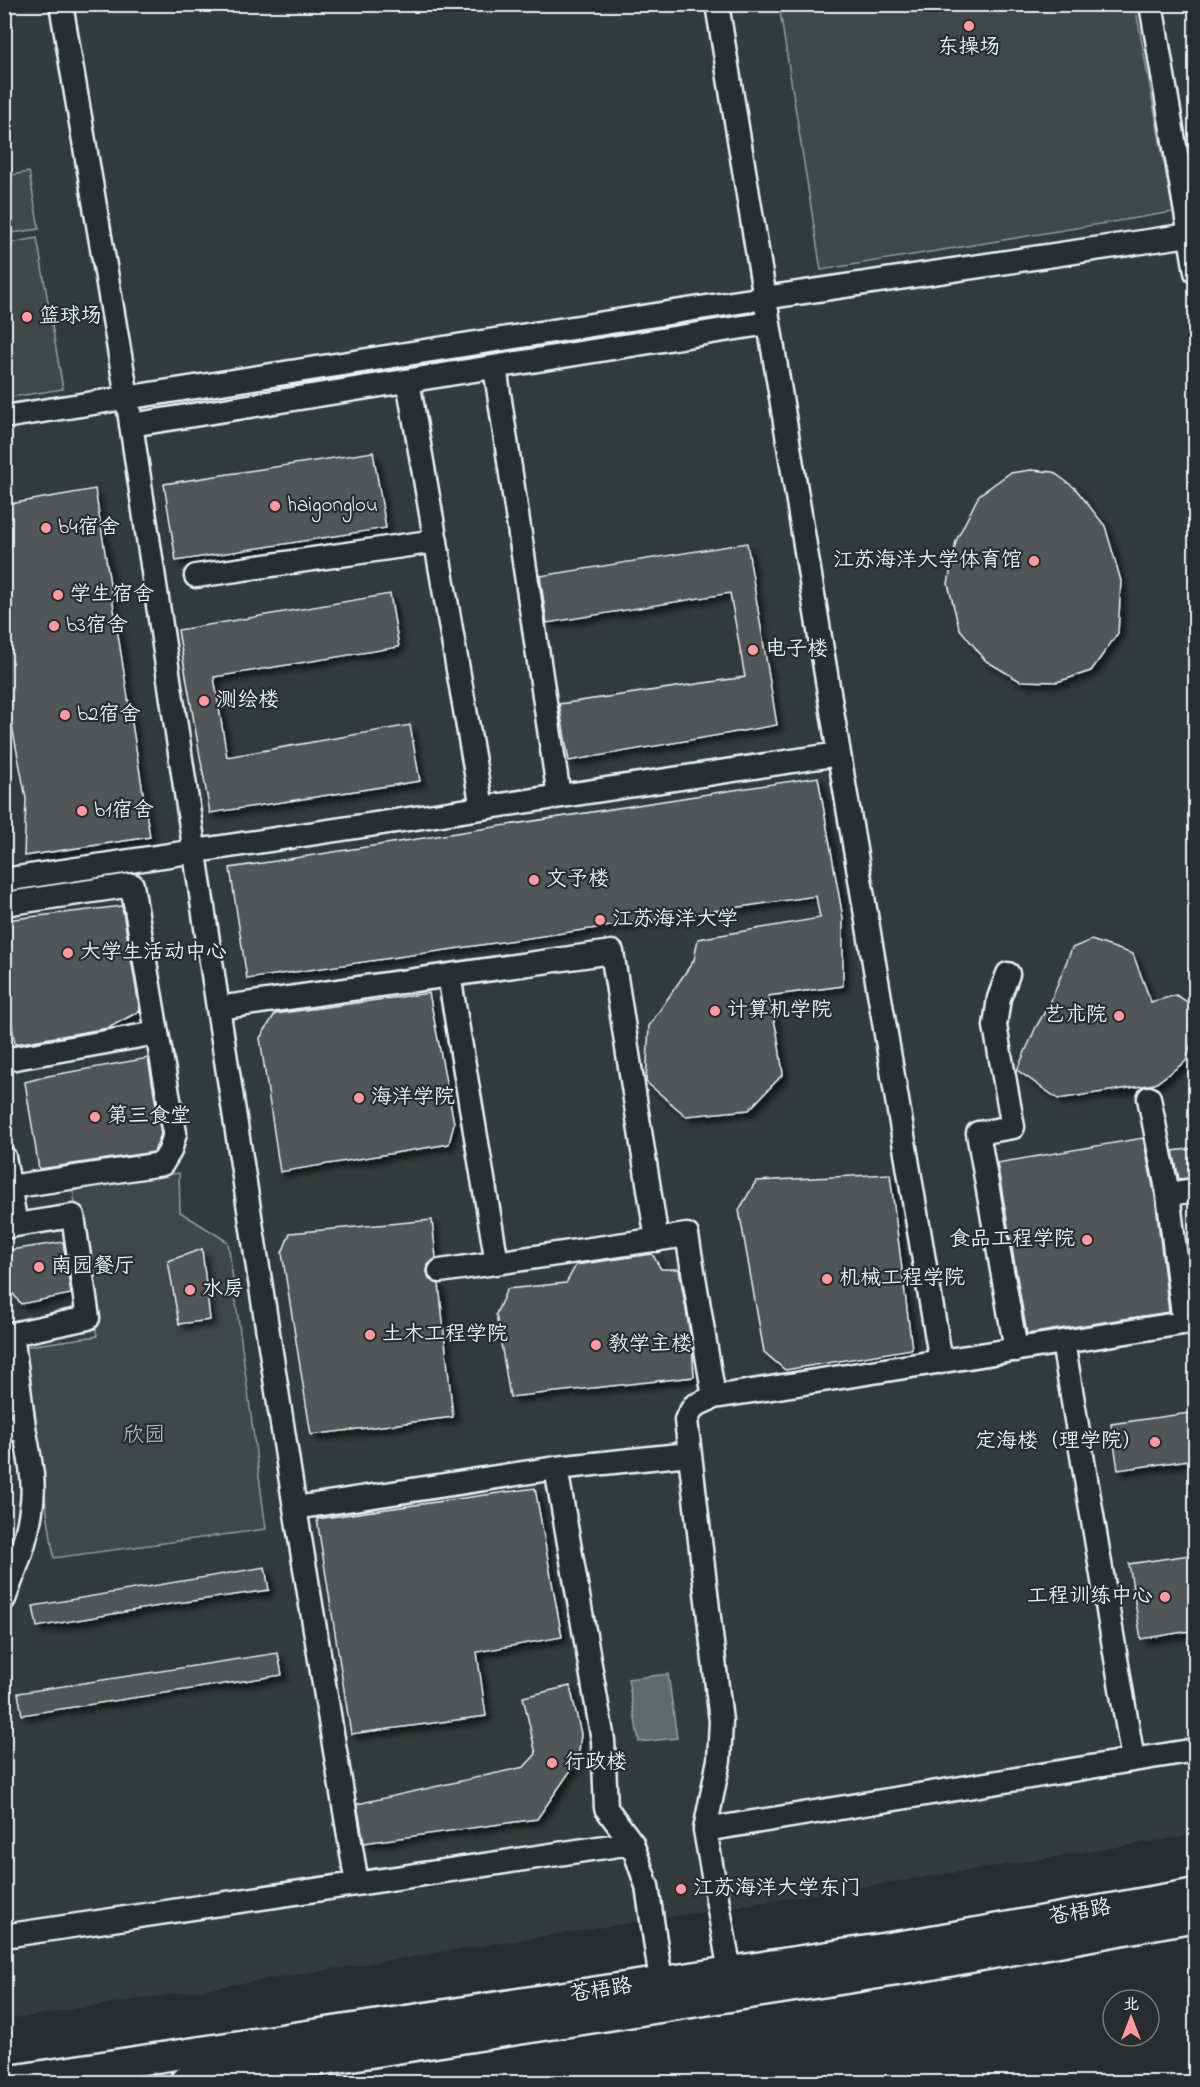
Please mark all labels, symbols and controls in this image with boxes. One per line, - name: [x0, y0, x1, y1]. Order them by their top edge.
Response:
- marker: 东操场: [962, 19, 976, 33]
- place label: 东操场: [938, 33, 1001, 63]
- place label: 篮球场: [39, 302, 102, 332]
- marker: 篮球场: [20, 310, 34, 324]
- place label: haigonglou: [287, 491, 378, 523]
- marker: haigonglou: [268, 499, 282, 513]
- place label: b4宿舍: [58, 513, 120, 543]
- marker: b4宿舍: [39, 521, 53, 535]
- place label: 江苏海洋大学体育馆: [833, 546, 1022, 576]
- marker: 江苏海洋大学体育馆: [1027, 554, 1041, 568]
- place label: 学生宿舍: [70, 580, 154, 610]
- marker: 学生宿舍: [51, 588, 65, 602]
- place label: b3宿舍: [66, 611, 128, 641]
- marker: b3宿舍: [47, 619, 61, 633]
- place label: 电子楼: [765, 635, 828, 665]
- marker: 电子楼: [746, 643, 760, 657]
- place label: 测绘楼: [216, 686, 279, 716]
- marker: 测绘楼: [197, 694, 211, 708]
- place label: b2宿舍: [77, 700, 141, 730]
- marker: b2宿舍: [58, 708, 72, 722]
- place label: b1宿舍: [94, 796, 154, 826]
- marker: b1宿舍: [75, 804, 89, 818]
- place label: 文予楼: [546, 865, 609, 895]
- marker: 文予楼: [527, 873, 541, 887]
- place label: 江苏海洋大学: [612, 905, 738, 935]
- marker: 江苏海洋大学: [593, 913, 607, 927]
- place label: 大学生活动中心: [80, 938, 227, 968]
- marker: 大学生活动中心: [61, 946, 75, 960]
- place label: 计算机学院: [727, 996, 832, 1026]
- place label: 艺术院: [1044, 1001, 1107, 1031]
- marker: 计算机学院: [708, 1004, 722, 1018]
- marker: 艺术院: [1112, 1009, 1126, 1023]
- place label: 海洋学院: [371, 1083, 455, 1113]
- marker: 海洋学院: [352, 1091, 366, 1105]
- place label: 第三食堂: [107, 1102, 191, 1132]
- marker: 第三食堂: [88, 1110, 102, 1124]
- place label: 食品工程学院: [949, 1225, 1075, 1255]
- marker: 食品工程学院: [1080, 1233, 1094, 1247]
- place label: 南园餐厅: [51, 1252, 135, 1282]
- marker: 南园餐厅: [32, 1260, 46, 1274]
- place label: 机械工程学院: [839, 1264, 965, 1294]
- marker: 机械工程学院: [820, 1272, 834, 1286]
- place label: 水房: [202, 1275, 244, 1305]
- marker: 水房: [183, 1283, 197, 1297]
- place label: 土木工程学院: [382, 1320, 508, 1350]
- marker: 土木工程学院: [363, 1328, 377, 1342]
- place label: 教学主楼: [608, 1330, 692, 1360]
- marker: 教学主楼: [589, 1338, 603, 1352]
- park label: 欣园: [123, 1421, 165, 1451]
- place label: 定海楼（理学院）: [975, 1427, 1143, 1457]
- marker: 定海楼（理学院）: [1148, 1435, 1162, 1449]
- place label: 工程训练中心: [1027, 1582, 1153, 1612]
- marker: 工程训练中心: [1158, 1590, 1172, 1604]
- place label: 行政楼: [564, 1748, 627, 1778]
- marker: 行政楼: [545, 1756, 559, 1770]
- place label: 江苏海洋大学东门: [693, 1874, 861, 1904]
- marker: 江苏海洋大学东门: [674, 1882, 688, 1896]
- street label: 苍梧路: [1046, 1893, 1114, 1933]
- street label: 苍梧路: [568, 1971, 634, 2011]
- north arrow: [1101, 1988, 1161, 2048]
- text: 北: [1123, 1993, 1139, 2017]

